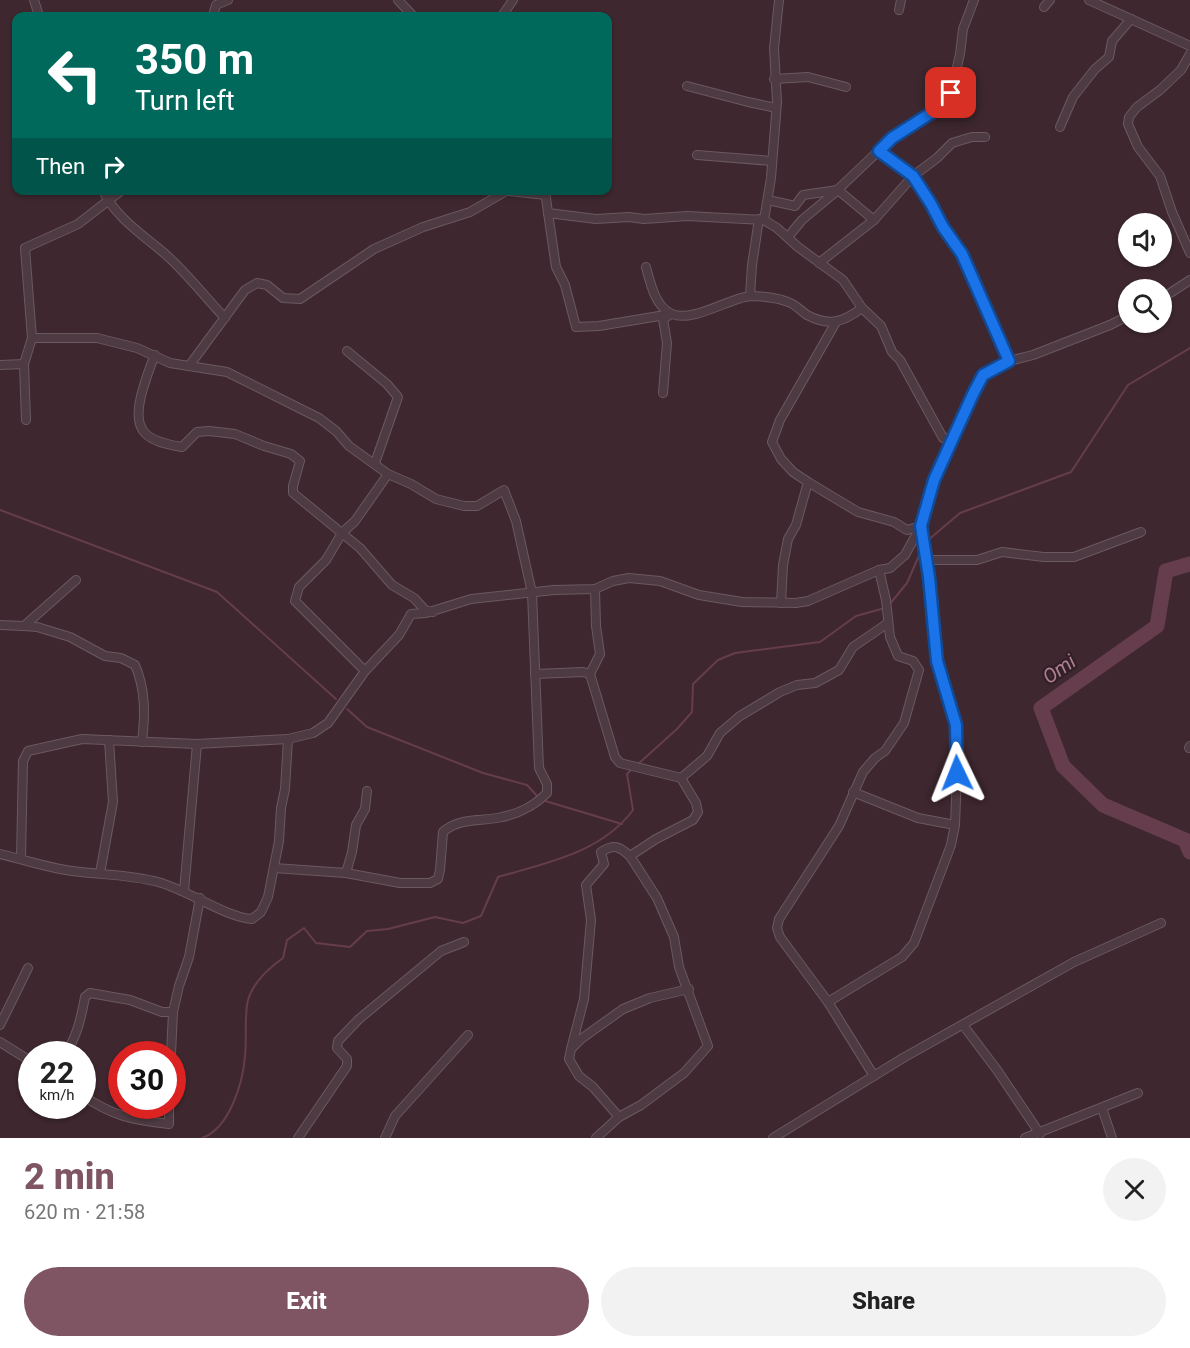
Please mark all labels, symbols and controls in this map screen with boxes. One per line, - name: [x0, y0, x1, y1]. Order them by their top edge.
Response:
- text: 350 m: [135, 35, 254, 84]
- icon: left: [36, 36, 114, 114]
- pin: [925, 67, 976, 118]
- icon: arrive: [934, 76, 967, 109]
- text: Turn left: [135, 85, 235, 117]
- icon: right: [97, 150, 130, 183]
- text: Then: [36, 154, 85, 179]
- map controls: [1118, 213, 1172, 333]
- button: sound: [1118, 213, 1172, 267]
- button: search: [1118, 279, 1172, 333]
- water label: Omi: [1038, 649, 1080, 689]
- position arrow: [925, 741, 989, 805]
- speed limit sign: 30: [108, 1041, 186, 1119]
- text: 22: [40, 1055, 74, 1090]
- text: km/h: [39, 1086, 75, 1104]
- text: 2 min: [24, 1156, 115, 1198]
- button: close: [1103, 1158, 1166, 1221]
- text: 620 m · 21:58: [24, 1200, 145, 1224]
- button: Exit: [24, 1267, 589, 1336]
- button: Share: [601, 1267, 1166, 1336]

